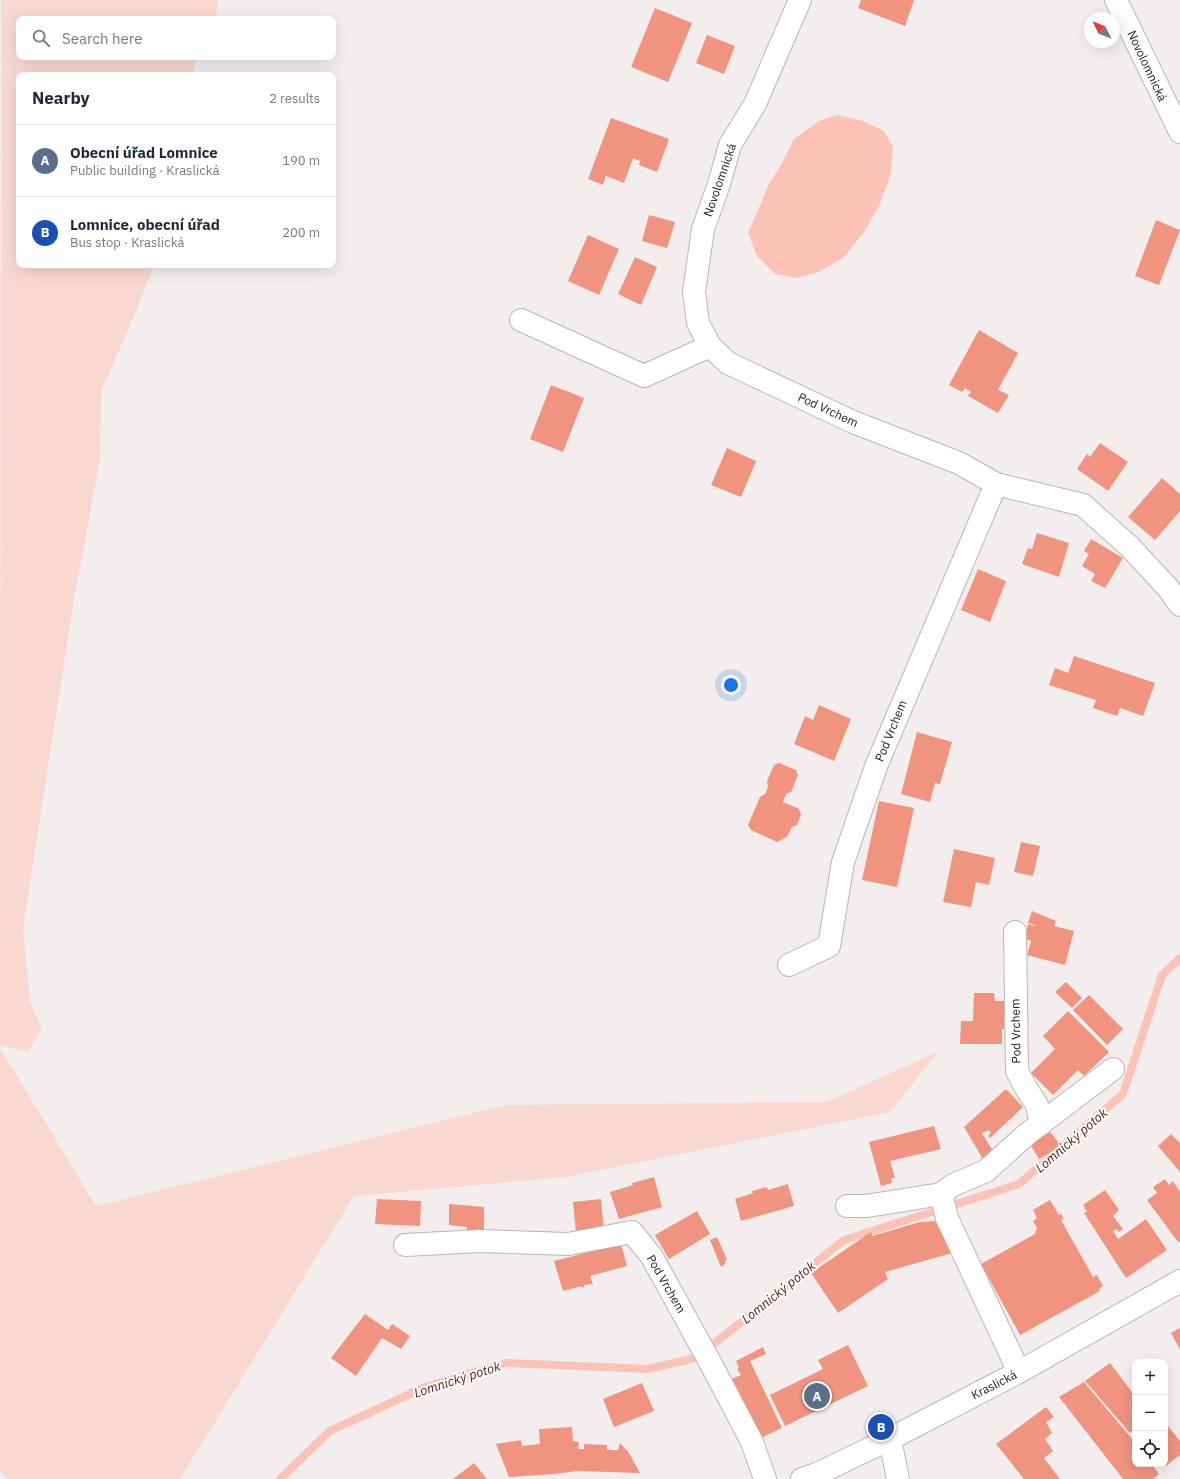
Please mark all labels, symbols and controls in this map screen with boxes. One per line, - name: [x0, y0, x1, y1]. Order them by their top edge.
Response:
- north arrow: [1084, 12, 1120, 48]
- search box: [16, 16, 336, 60]
- icon: search: [30, 27, 52, 49]
- street label: Novolomnická: [1124, 28, 1171, 104]
- text: Search here: [62, 29, 142, 48]
- text: Nearby: [32, 87, 90, 109]
- text: 2 results: [269, 90, 320, 107]
- street label: Novolomnická: [700, 141, 739, 219]
- text: Obecní úřad Lomnice: [70, 143, 218, 162]
- text: A: [41, 152, 49, 169]
- text: 190 m: [282, 152, 320, 169]
- text: Public building · Kraslická: [70, 162, 219, 179]
- text: Lomnice, obecní úřad: [70, 215, 220, 234]
- text: B: [41, 224, 49, 241]
- text: 200 m: [282, 224, 320, 241]
- text: Bus stop · Kraslická: [70, 234, 184, 251]
- street label: Pod Vrchem: [796, 389, 861, 430]
- your location: [721, 675, 741, 695]
- street label: Pod Vrchem: [871, 698, 910, 764]
- street label: Pod Vrchem: [1007, 998, 1024, 1064]
- water label: Lomnický potok: [1032, 1104, 1111, 1176]
- street label: Pod Vrchem: [644, 1252, 689, 1316]
- water label: Lomnický potok: [738, 1257, 819, 1327]
- water label: Lomnický potok: [412, 1357, 503, 1401]
- map controls: [1132, 1359, 1168, 1467]
- button: +: [1132, 1359, 1168, 1395]
- street label: Kraslická: [969, 1366, 1020, 1402]
- pin: A: [804, 1381, 830, 1411]
- button: −: [1132, 1395, 1168, 1431]
- pin: B: [868, 1412, 894, 1442]
- button: locate: [1132, 1431, 1168, 1467]

